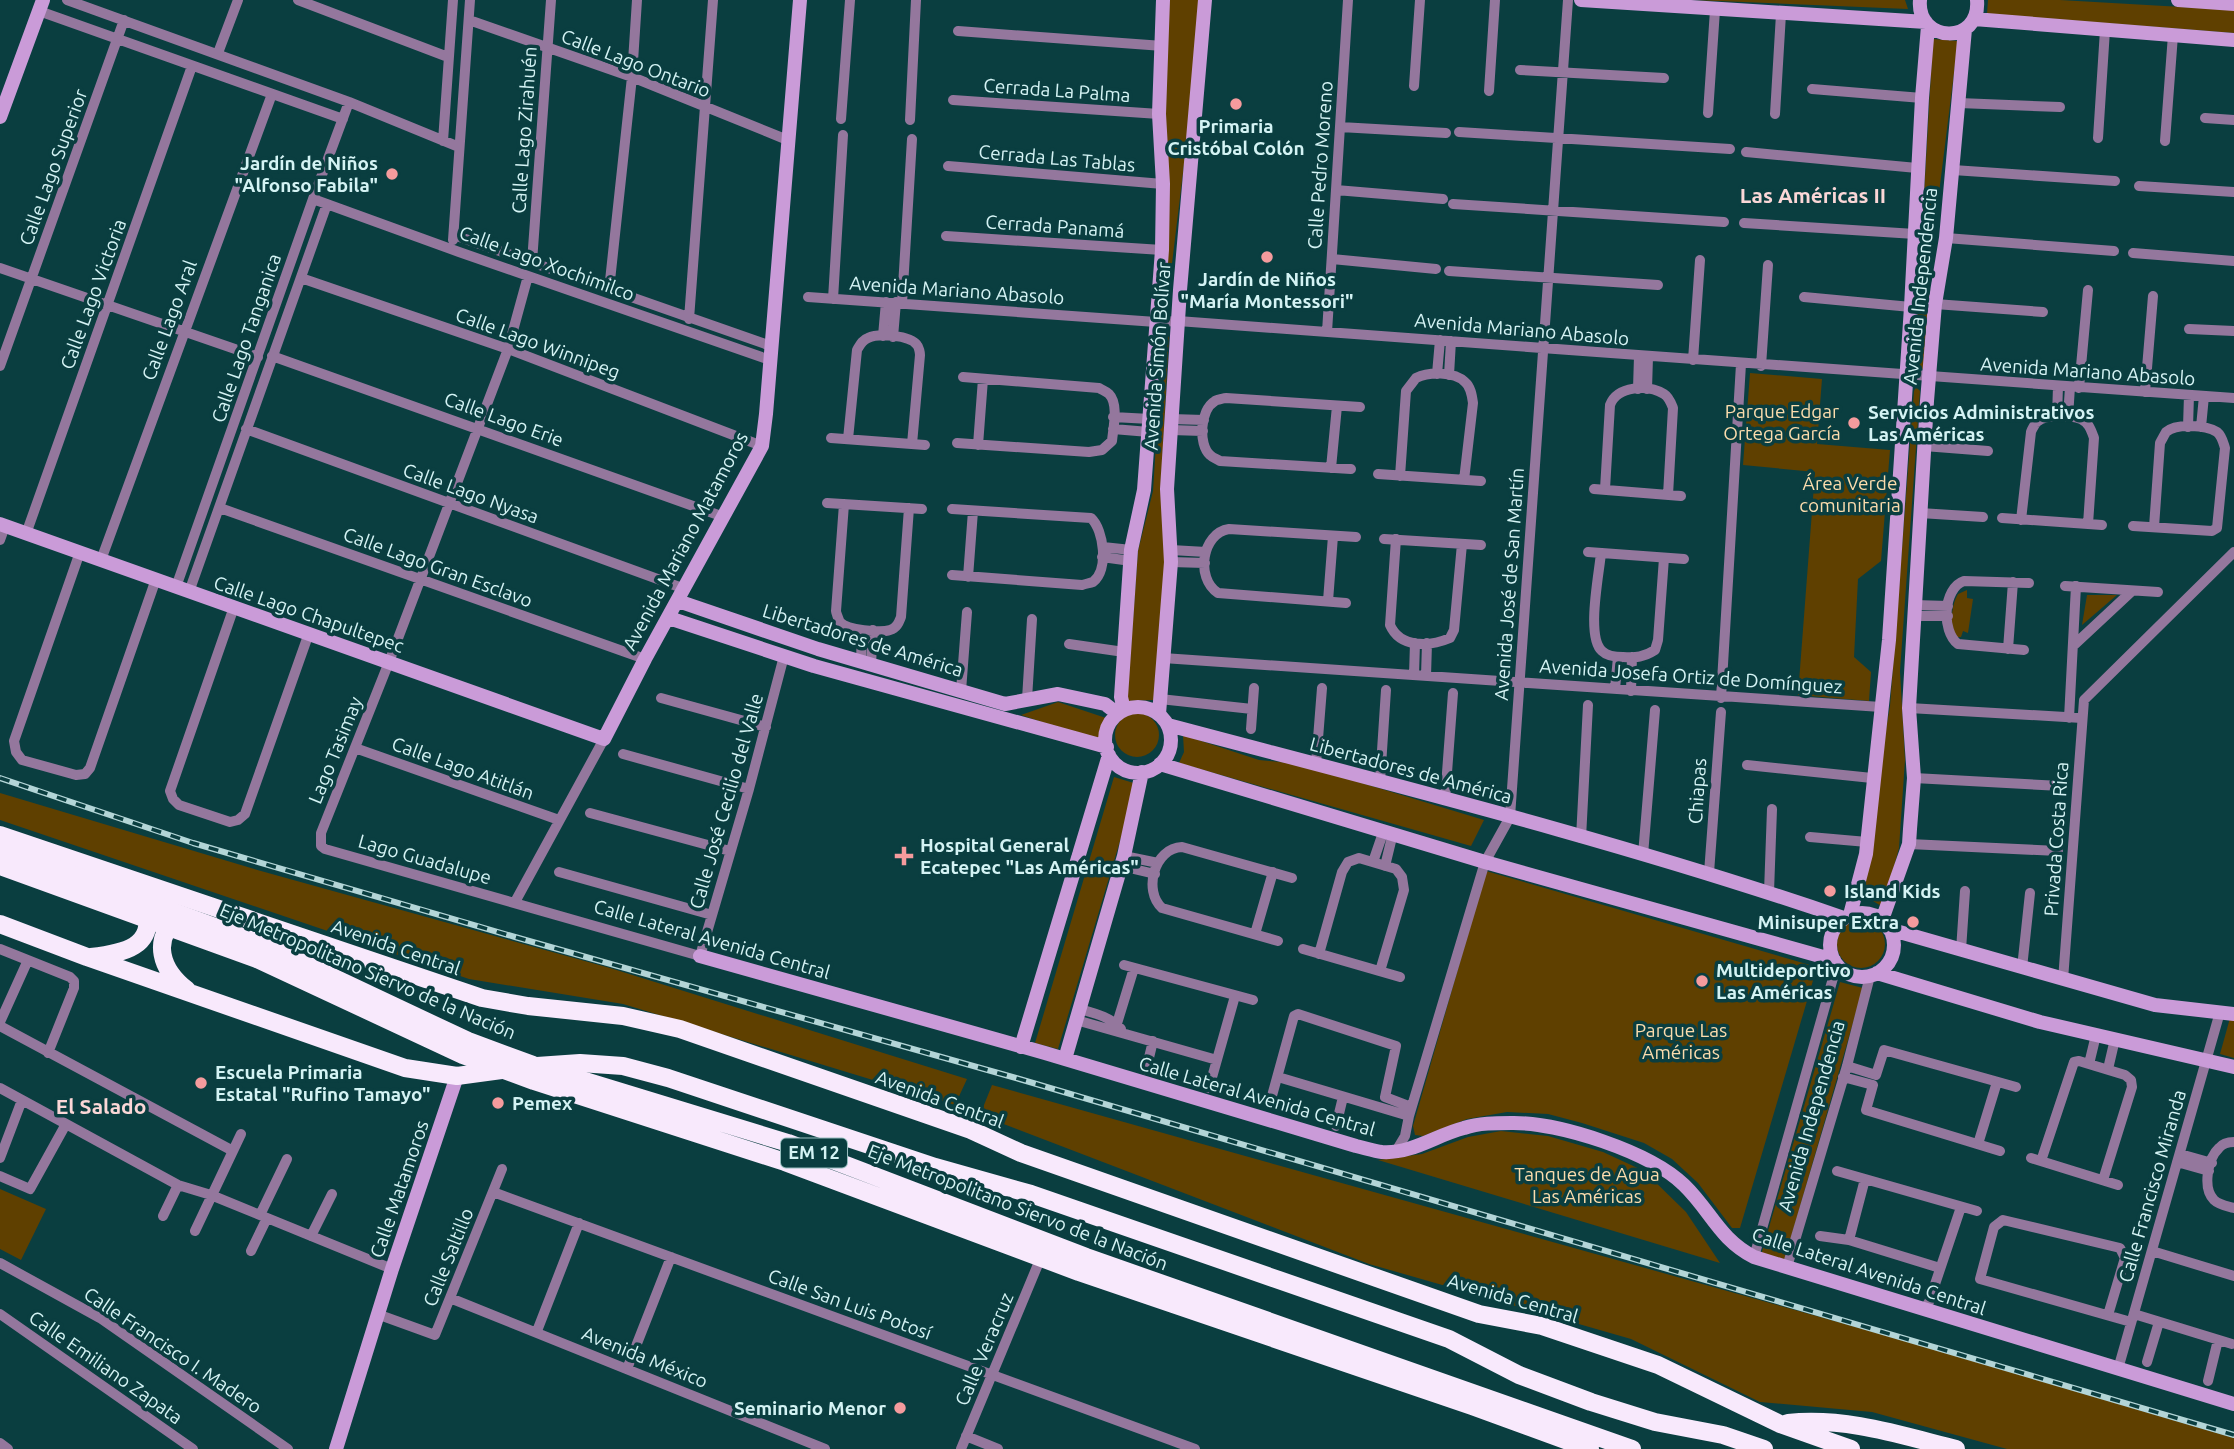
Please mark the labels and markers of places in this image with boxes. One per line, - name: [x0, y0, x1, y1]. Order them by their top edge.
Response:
- marker: Primaria Cristóbal Colón: [1228, 96, 1244, 112]
- place label: Primaria Cristóbal Colón: [1167, 115, 1305, 159]
- place label: Jardín de Niños "Alfonso Fabila": [235, 152, 378, 196]
- marker: Jardín de Niños "Alfonso Fabila": [384, 166, 400, 182]
- marker: Jardín de Niños "María Montessori": [1259, 249, 1275, 265]
- place label: Jardín de Niños "María Montessori": [1181, 268, 1353, 312]
- place label: Servicios Administrativos Las Américas: [1868, 401, 2094, 445]
- marker: Servicios Administrativos Las Américas: [1846, 415, 1862, 431]
- place label: Hospital General Ecatepec "Las Américas": [920, 834, 1139, 878]
- marker: Hospital General Ecatepec "Las Américas": [894, 846, 914, 866]
- place label: Island Kids: [1844, 880, 1941, 902]
- marker: Island Kids: [1822, 883, 1838, 899]
- place label: Minisuper Extra: [1758, 911, 1899, 933]
- marker: Minisuper Extra: [1905, 914, 1921, 930]
- place label: Multideportivo Las Américas: [1716, 959, 1851, 1003]
- marker: Multideportivo Las Américas: [1694, 973, 1710, 989]
- place label: Escuela Primaria Estatal "Rufino Tamayo": [215, 1061, 431, 1105]
- marker: Escuela Primaria Estatal "Rufino Tamayo": [193, 1075, 209, 1091]
- place label: Pemex: [512, 1092, 573, 1114]
- marker: Pemex: [490, 1095, 506, 1111]
- place label: Seminario Menor: [734, 1397, 886, 1419]
- marker: Seminario Menor: [892, 1400, 908, 1416]

